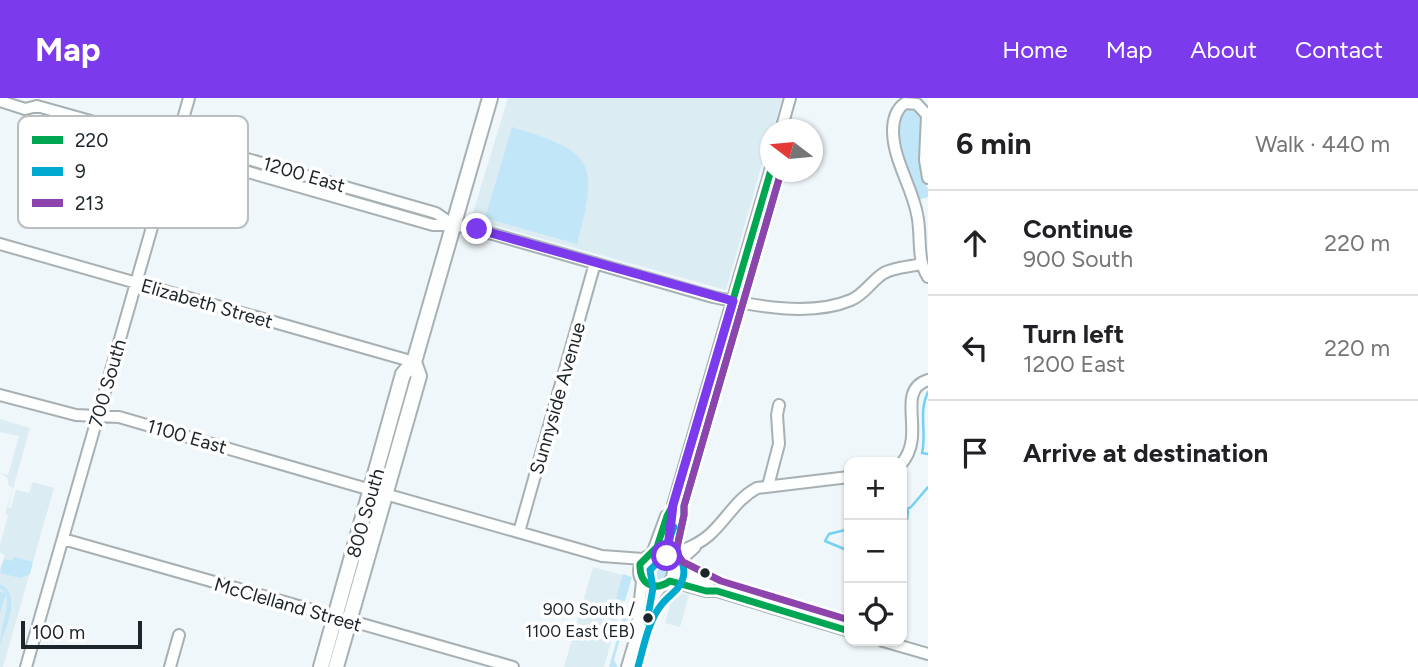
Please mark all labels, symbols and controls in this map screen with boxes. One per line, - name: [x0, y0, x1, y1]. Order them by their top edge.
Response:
- text: Map: [35, 30, 101, 69]
- text: Home: [1002, 35, 1068, 64]
- text: Map: [1106, 35, 1152, 64]
- text: About: [1190, 35, 1257, 64]
- text: Contact: [1295, 35, 1383, 64]
- legend: [18, 116, 248, 228]
- north arrow: [760, 119, 823, 182]
- text: 6 min: [956, 125, 1032, 162]
- text: 220: [75, 129, 108, 152]
- text: Walk · 440 m: [1255, 130, 1390, 158]
- street label: 1200 East: [260, 152, 348, 197]
- text: 9: [75, 160, 86, 183]
- text: 213: [75, 192, 104, 215]
- route end: [461, 213, 492, 244]
- text: Continue: [1023, 213, 1133, 245]
- icon: ahead: [956, 224, 994, 262]
- text: 220 m: [1324, 229, 1390, 257]
- text: 900 South: [1023, 245, 1133, 273]
- street label: Elizabeth Street: [138, 274, 275, 333]
- text: Turn left: [1023, 318, 1124, 350]
- street label: Sunnyside Avenue: [525, 319, 590, 477]
- icon: left: [956, 329, 994, 367]
- text: 220 m: [1324, 334, 1390, 362]
- street label: 700 South: [84, 337, 131, 430]
- text: 1200 East: [1023, 350, 1125, 378]
- street label: 1100 East: [144, 414, 229, 459]
- icon: arrive: [956, 434, 994, 472]
- text: Arrive at destination: [1023, 437, 1268, 469]
- map controls: [844, 457, 907, 646]
- button: +: [844, 457, 907, 520]
- street label: 800 South: [342, 466, 389, 560]
- button: −: [844, 520, 907, 583]
- route start: [651, 540, 682, 571]
- unlabelled marker: [698, 566, 712, 580]
- street label: McClelland Street: [211, 572, 364, 637]
- button: locate: [844, 583, 907, 646]
- place label: 900 South / 1100 East (EB): [525, 599, 635, 641]
- marker: 900 South / 1100 East (EB): [641, 611, 655, 625]
- scale bar: [21, 618, 142, 650]
- text: 100 m: [32, 621, 85, 644]

